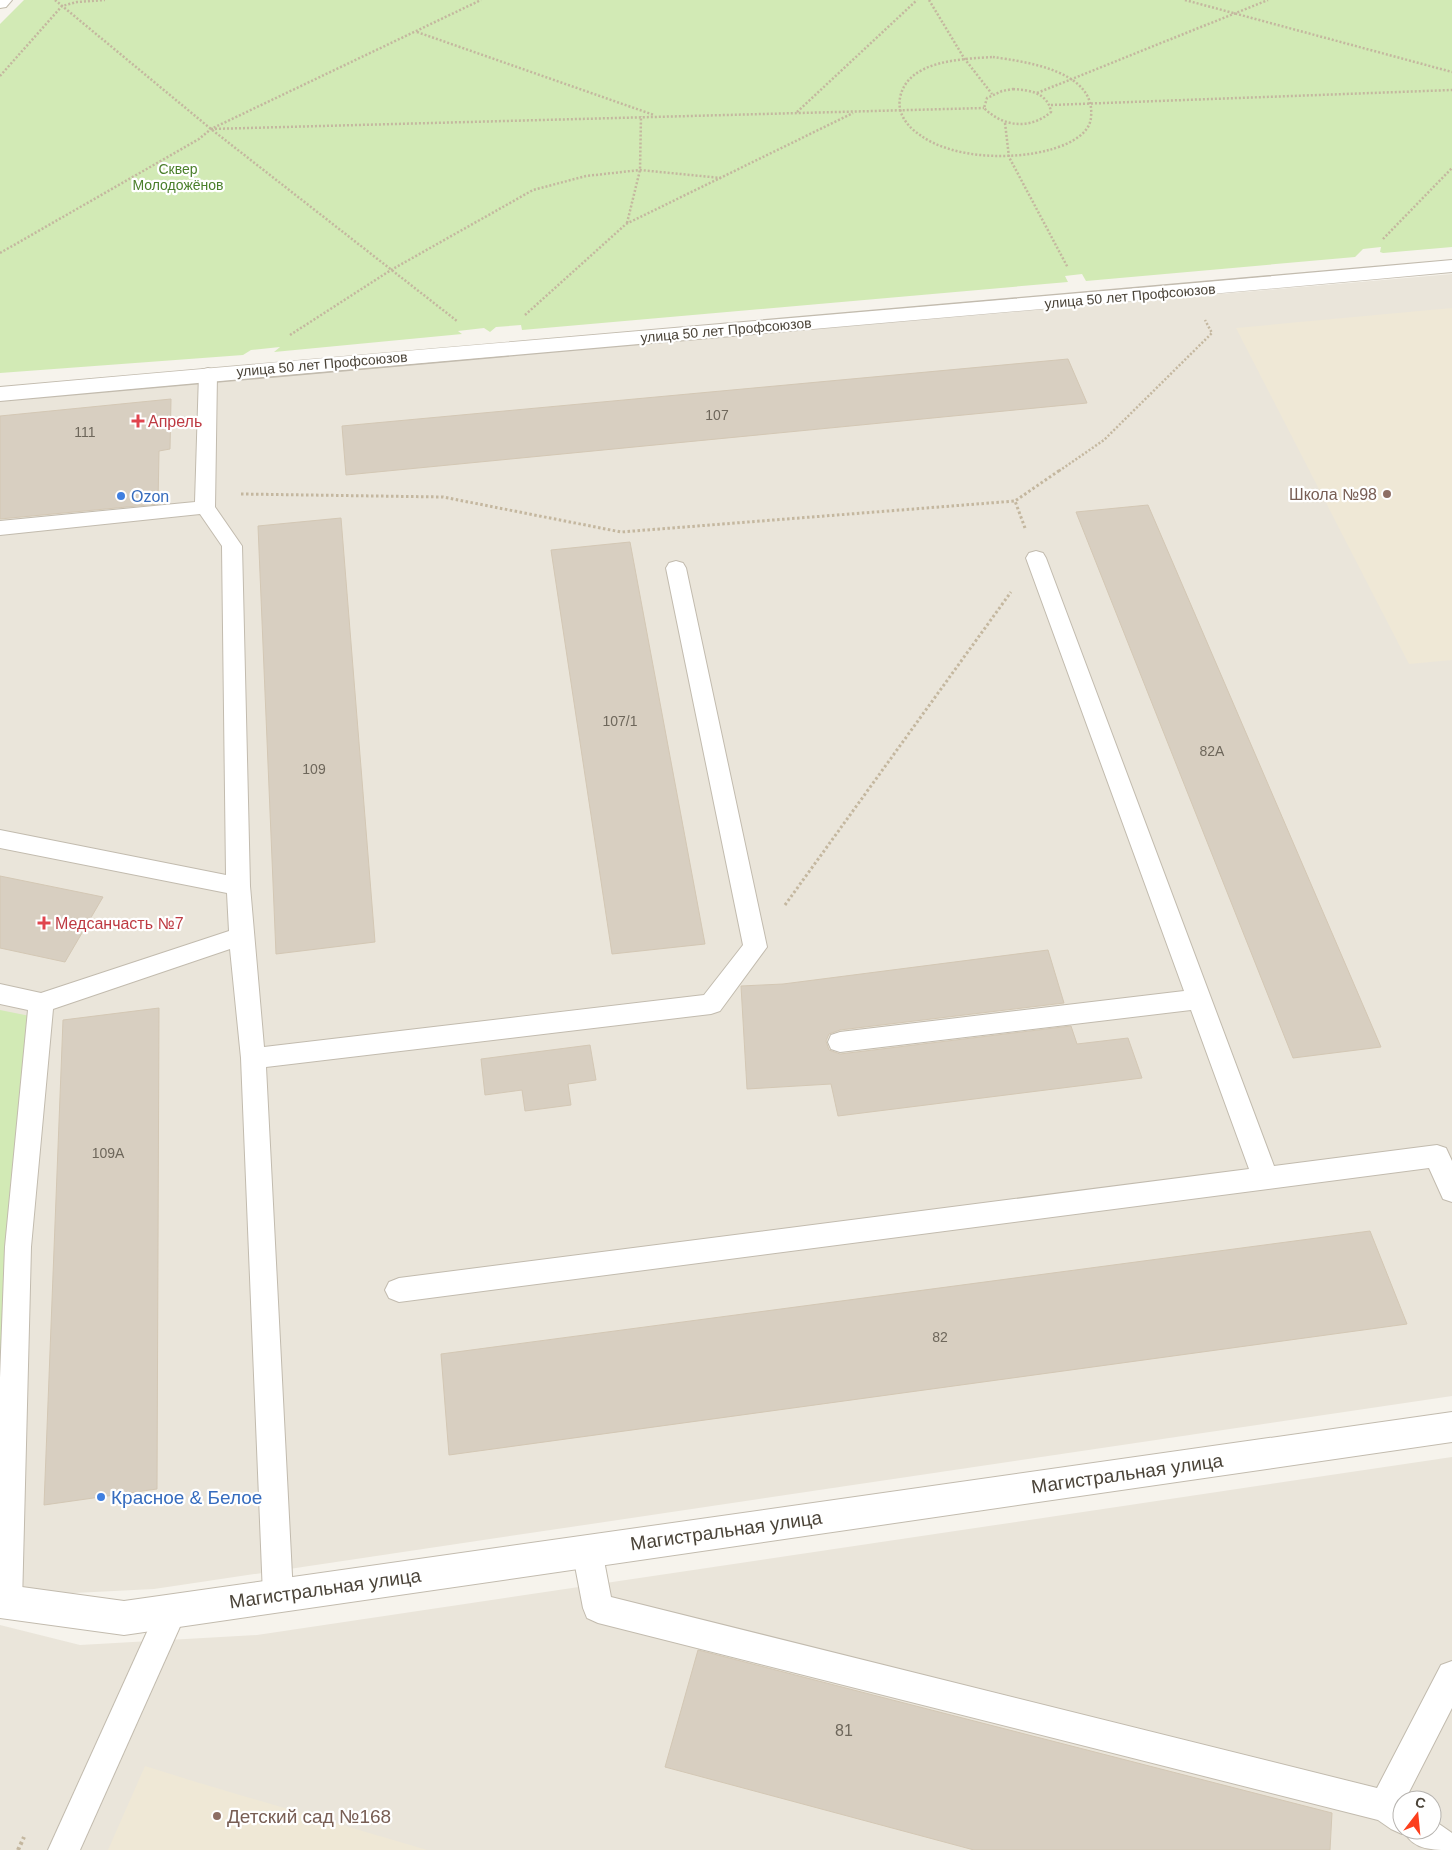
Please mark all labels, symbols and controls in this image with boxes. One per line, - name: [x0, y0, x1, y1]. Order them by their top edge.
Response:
- park label: Сквер Молодожёнов: [132, 161, 224, 193]
- street label: улица 50 лет Профсоюзов: [1044, 281, 1216, 311]
- street label: улица 50 лет Профсоюзов: [640, 315, 812, 345]
- street label: улица 50 лет Профсоюзов: [236, 349, 408, 379]
- house number: 107: [705, 407, 729, 423]
- place label: Апрель: [148, 413, 202, 430]
- marker: Апрель: [132, 415, 144, 427]
- house number: 111: [74, 424, 96, 440]
- place label: Школа №98: [1289, 486, 1377, 503]
- place label: Ozon: [131, 488, 169, 505]
- marker: Школа №98: [1381, 488, 1393, 500]
- marker: Ozon: [115, 490, 127, 502]
- house number: 107/1: [602, 713, 638, 729]
- house number: 82А: [1200, 743, 1225, 759]
- house number: 109: [302, 761, 326, 777]
- place label: Медсанчасть №7: [55, 915, 184, 932]
- marker: Медсанчасть №7: [37, 916, 51, 930]
- house number: 109А: [92, 1145, 125, 1161]
- house number: 82: [932, 1329, 948, 1345]
- street label: Магистральная улица: [1030, 1450, 1225, 1497]
- place label: Красное & Белое: [111, 1487, 262, 1508]
- marker: Красное & Белое: [95, 1491, 107, 1503]
- street label: Магистральная улица: [629, 1507, 824, 1554]
- street label: Магистральная улица: [228, 1565, 423, 1612]
- house number: 81: [835, 1722, 853, 1739]
- north arrow: [1392, 1790, 1442, 1840]
- text: С: [1414, 1793, 1428, 1812]
- place label: Детский сад №168: [227, 1806, 391, 1827]
- marker: Детский сад №168: [211, 1810, 223, 1822]

